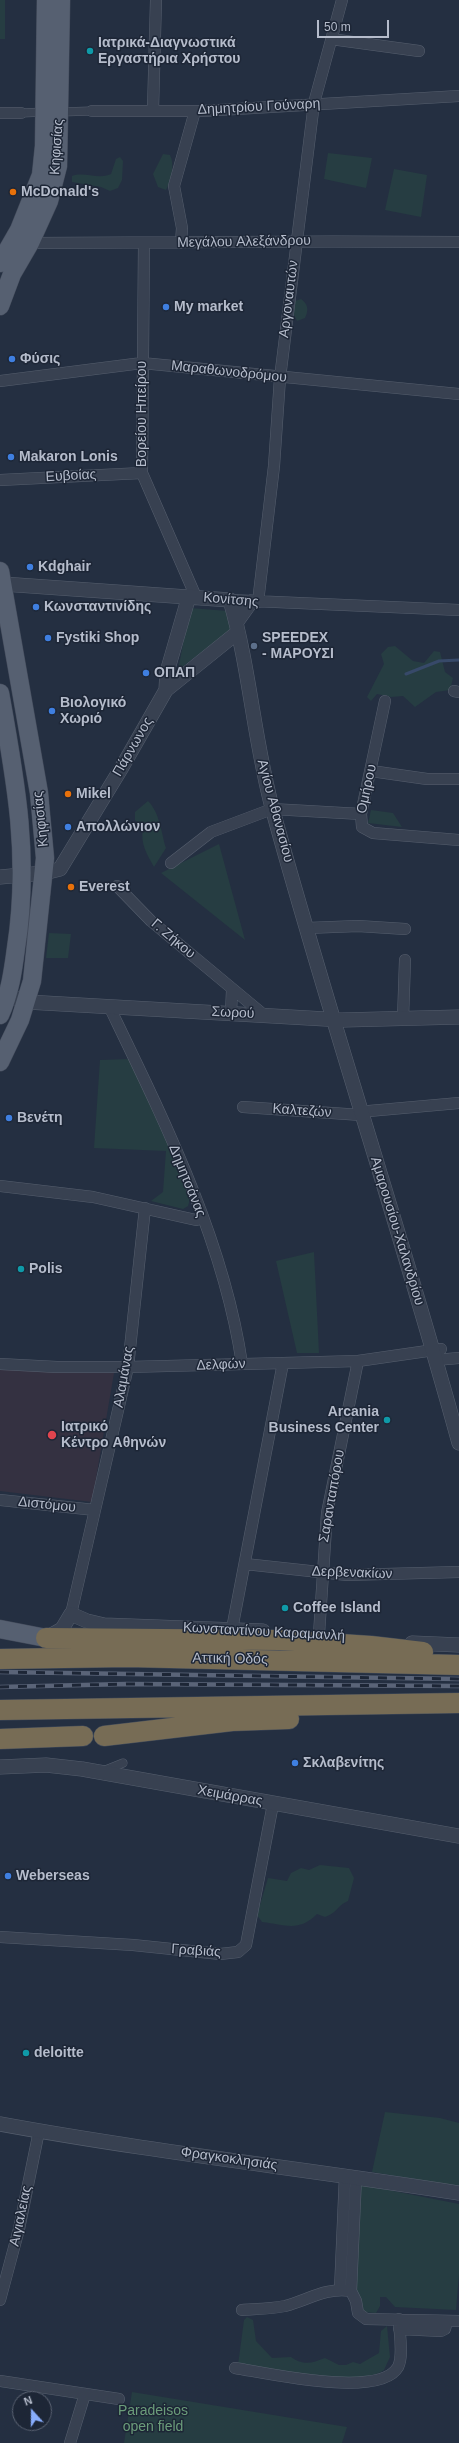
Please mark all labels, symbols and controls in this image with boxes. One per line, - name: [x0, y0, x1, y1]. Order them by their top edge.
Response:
- scale bar: [319, 12, 391, 38]
- text: 50 m: [324, 20, 351, 34]
- place label: Ιατρικά-Διαγνωστικά Εργαστήρια Χρήστου: [98, 35, 241, 68]
- marker: Ιατρικά-Διαγνωστικά Εργαστήρια Χρήστου: [85, 46, 95, 56]
- street label: Δημητρίου Γούναρη: [197, 95, 321, 119]
- street label: Κηφισίας: [47, 119, 67, 175]
- place label: McDonald's: [21, 184, 99, 200]
- marker: McDonald's: [8, 187, 18, 197]
- street label: Μεγάλου Αλεξάνδρου: [177, 232, 311, 252]
- street label: Αργοναυτών: [276, 259, 302, 339]
- place label: My market: [174, 299, 243, 315]
- marker: My market: [161, 302, 171, 312]
- place label: Φύσις: [20, 351, 60, 367]
- marker: Φύσις: [7, 354, 17, 364]
- street label: Μαραθωνοδρόμου: [170, 358, 288, 386]
- street label: Βορείου Ηπείρου: [134, 361, 150, 467]
- place label: Makaron Lonis: [19, 449, 118, 465]
- marker: Makaron Lonis: [6, 452, 16, 462]
- street label: Ευβοίας: [45, 466, 97, 486]
- place label: Kdghair: [38, 559, 91, 575]
- marker: Kdghair: [25, 562, 35, 572]
- street label: Κονίτσης: [203, 589, 259, 611]
- place label: Κωνσταντινίδης: [44, 599, 151, 615]
- marker: Κωνσταντινίδης: [31, 602, 41, 612]
- place label: Fystiki Shop: [56, 630, 139, 646]
- place label: SPEEDEX - ΜΑΡΟΥΣΙ: [262, 630, 334, 662]
- marker: Fystiki Shop: [43, 633, 53, 643]
- marker: SPEEDEX - ΜΑΡΟΥΣΙ: [249, 641, 259, 651]
- place label: ΟΠΑΠ: [154, 665, 195, 681]
- marker: ΟΠΑΠ: [141, 668, 151, 678]
- place label: Βιολογικό Χωριό: [60, 695, 126, 728]
- marker: Βιολογικό Χωριό: [47, 706, 57, 716]
- street label: Πάρνωνος: [109, 714, 157, 780]
- street label: Αγίου Αθανασίου: [253, 758, 297, 864]
- street label: Ομήρου: [354, 763, 380, 815]
- place label: Mikel: [76, 786, 111, 802]
- marker: Mikel: [63, 789, 73, 799]
- street label: Κηφισίας: [30, 790, 52, 848]
- place label: Απολλώνιον: [76, 819, 160, 835]
- marker: Απολλώνιον: [63, 822, 73, 832]
- place label: Everest: [79, 879, 130, 895]
- marker: Everest: [66, 882, 76, 892]
- street label: Γ. Ζήκου: [147, 916, 199, 962]
- street label: Σωρού: [211, 1003, 255, 1023]
- street label: Καλτεζών: [272, 1101, 332, 1121]
- place label: Βενέτη: [17, 1110, 63, 1126]
- marker: Βενέτη: [4, 1113, 14, 1123]
- street label: Δημητσάνας: [165, 1142, 209, 1220]
- street label: Αμαρουσίου-Χαλανδρίου: [366, 1155, 428, 1307]
- place label: Polis: [29, 1261, 62, 1277]
- marker: Polis: [16, 1264, 26, 1274]
- street label: Αλαμάνας: [110, 1345, 138, 1409]
- street label: Δελφών: [196, 1356, 246, 1374]
- place label: Arcania Business Center: [269, 1404, 379, 1436]
- marker: Arcania Business Center: [382, 1415, 392, 1425]
- place label: Ιατρικό Κέντρο Αθηνών: [61, 1419, 166, 1452]
- marker: Ιατρικό Κέντρο Αθηνών: [46, 1429, 58, 1441]
- street label: Σαρανταπόρου: [316, 1448, 348, 1544]
- street label: Διστόμου: [17, 1494, 77, 1516]
- street label: Δερβενακίων: [311, 1563, 393, 1583]
- place label: Coffee Island: [293, 1600, 381, 1616]
- marker: Coffee Island: [280, 1603, 290, 1613]
- street label: Κωνσταντίνου Καραμανλή: [182, 1619, 346, 1645]
- street label: Αττική Οδός: [192, 1650, 268, 1668]
- place label: Σκλαβενίτης: [303, 1755, 384, 1771]
- marker: Σκλαβενίτης: [290, 1758, 300, 1768]
- street label: Χειμάρρας: [196, 1782, 264, 1810]
- place label: Weberseas: [16, 1868, 90, 1884]
- marker: Weberseas: [3, 1871, 13, 1881]
- street label: Γραβιάς: [171, 1941, 221, 1961]
- place label: deloitte: [34, 2045, 84, 2061]
- marker: deloitte: [21, 2048, 31, 2058]
- street label: Φραγκοκλησιάς: [180, 2144, 278, 2174]
- street label: Αιγιαλείας: [6, 2184, 36, 2248]
- north arrow: [12, 2391, 52, 2431]
- text: N: [22, 2394, 34, 2408]
- park label: Paradeisos open field: [118, 2403, 188, 2436]

